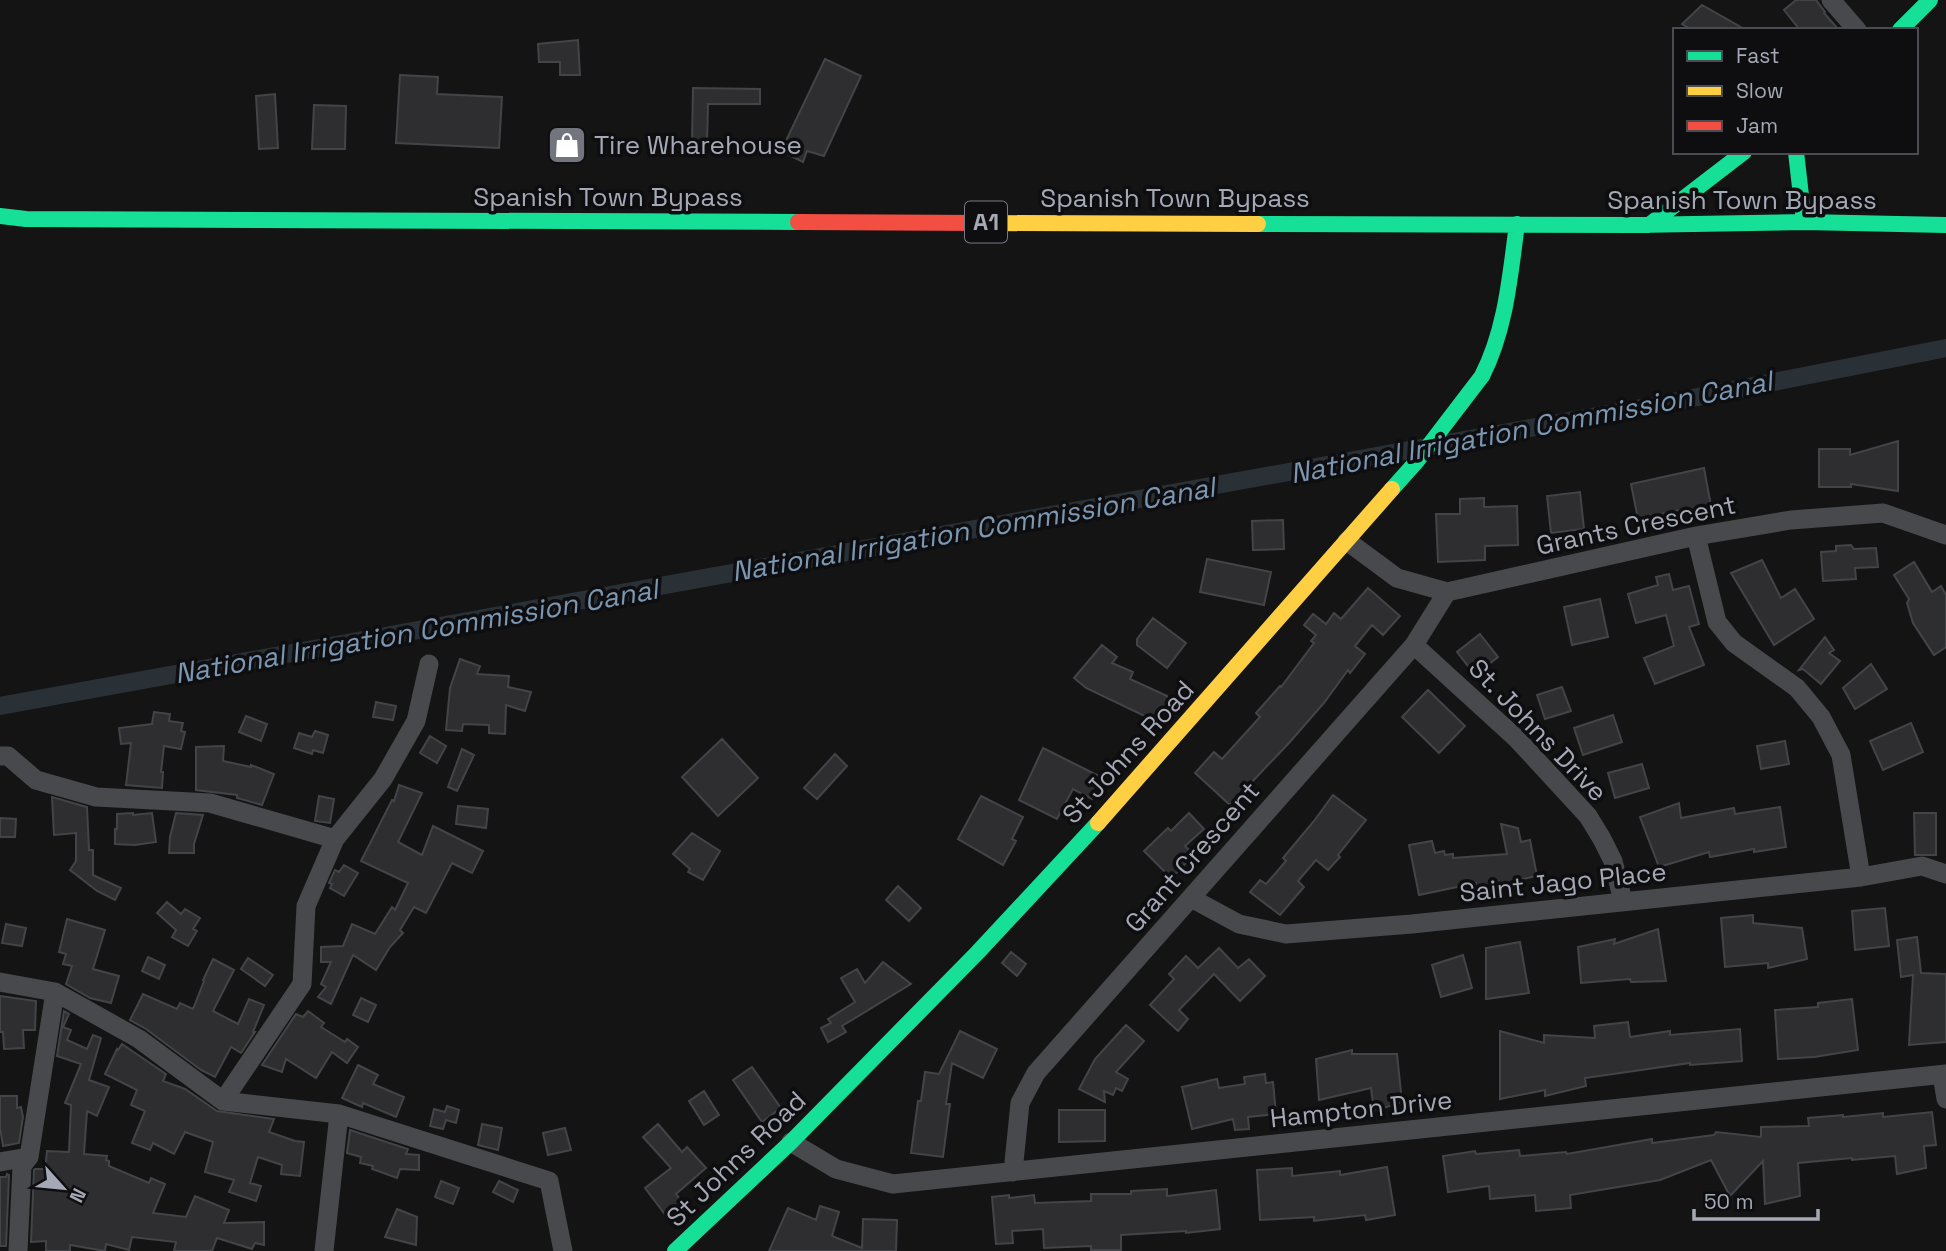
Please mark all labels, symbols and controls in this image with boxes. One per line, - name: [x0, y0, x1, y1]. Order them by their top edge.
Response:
- legend: [1673, 28, 1918, 154]
- text: Fast: [1736, 42, 1780, 69]
- text: Slow: [1736, 77, 1784, 104]
- text: Jam: [1736, 112, 1778, 139]
- shop icon: Tire Wharehouse: [546, 124, 588, 166]
- place label: Tire Wharehouse: [594, 128, 802, 162]
- street label: Spanish Town Bypass: [473, 180, 743, 214]
- street label: Spanish Town Bypass: [1040, 181, 1310, 215]
- street label: Spanish Town Bypass: [1607, 183, 1877, 217]
- road number: A1: [965, 202, 1007, 243]
- water label: National Irrigation Commission Canal: [1287, 362, 1778, 491]
- water label: National Irrigation Commission Canal: [729, 468, 1221, 589]
- street label: Grants Crescent: [1533, 487, 1739, 563]
- water label: National Irrigation Commission Canal: [172, 570, 664, 691]
- street label: St. Johns Drive: [1461, 651, 1615, 809]
- street label: St Johns Road: [1055, 673, 1201, 831]
- street label: Grant Crescent: [1117, 774, 1267, 940]
- street label: Saint Jago Place: [1458, 854, 1668, 910]
- street label: Hampton Drive: [1268, 1083, 1454, 1135]
- street label: St Johns Road: [659, 1084, 813, 1234]
- north arrow: [28, 1153, 98, 1223]
- scale bar: [1694, 1178, 1818, 1222]
- text: N: [64, 1184, 92, 1207]
- text: 50 m: [1704, 1188, 1754, 1215]

